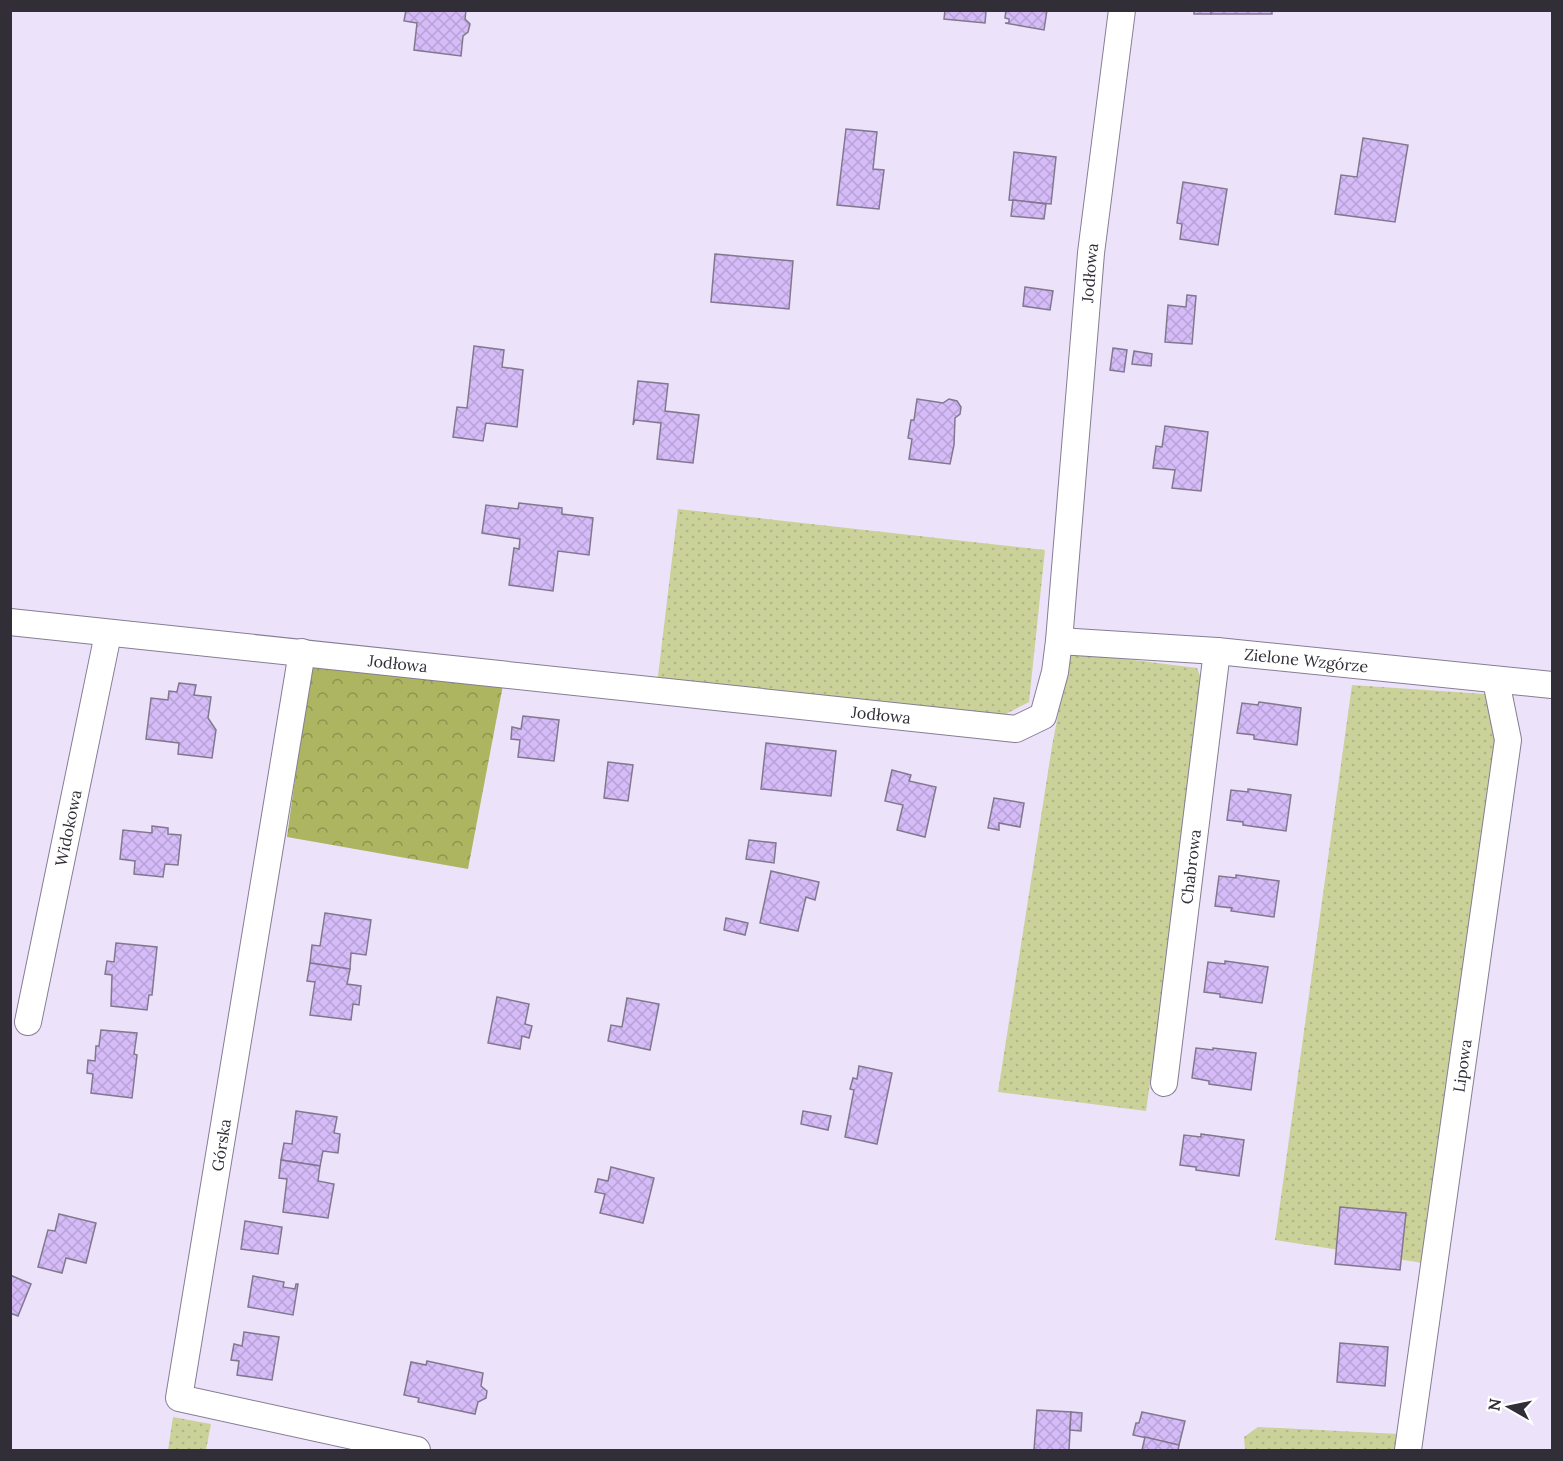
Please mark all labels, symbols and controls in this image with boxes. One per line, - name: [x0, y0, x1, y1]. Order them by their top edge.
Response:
- street label: Jodłowa: [1077, 242, 1102, 304]
- street label: Zielone Wzgórze: [1243, 644, 1369, 676]
- street label: Jodłowa: [366, 650, 429, 676]
- street label: Jodłowa: [849, 701, 912, 728]
- street label: Widokowa: [50, 788, 86, 868]
- street label: Chabrowa: [1176, 828, 1205, 905]
- street label: Lipowa: [1448, 1038, 1476, 1094]
- street label: Górska: [207, 1117, 235, 1173]
- north arrow: [1479, 1377, 1539, 1437]
- text: N: [1483, 1397, 1505, 1412]

